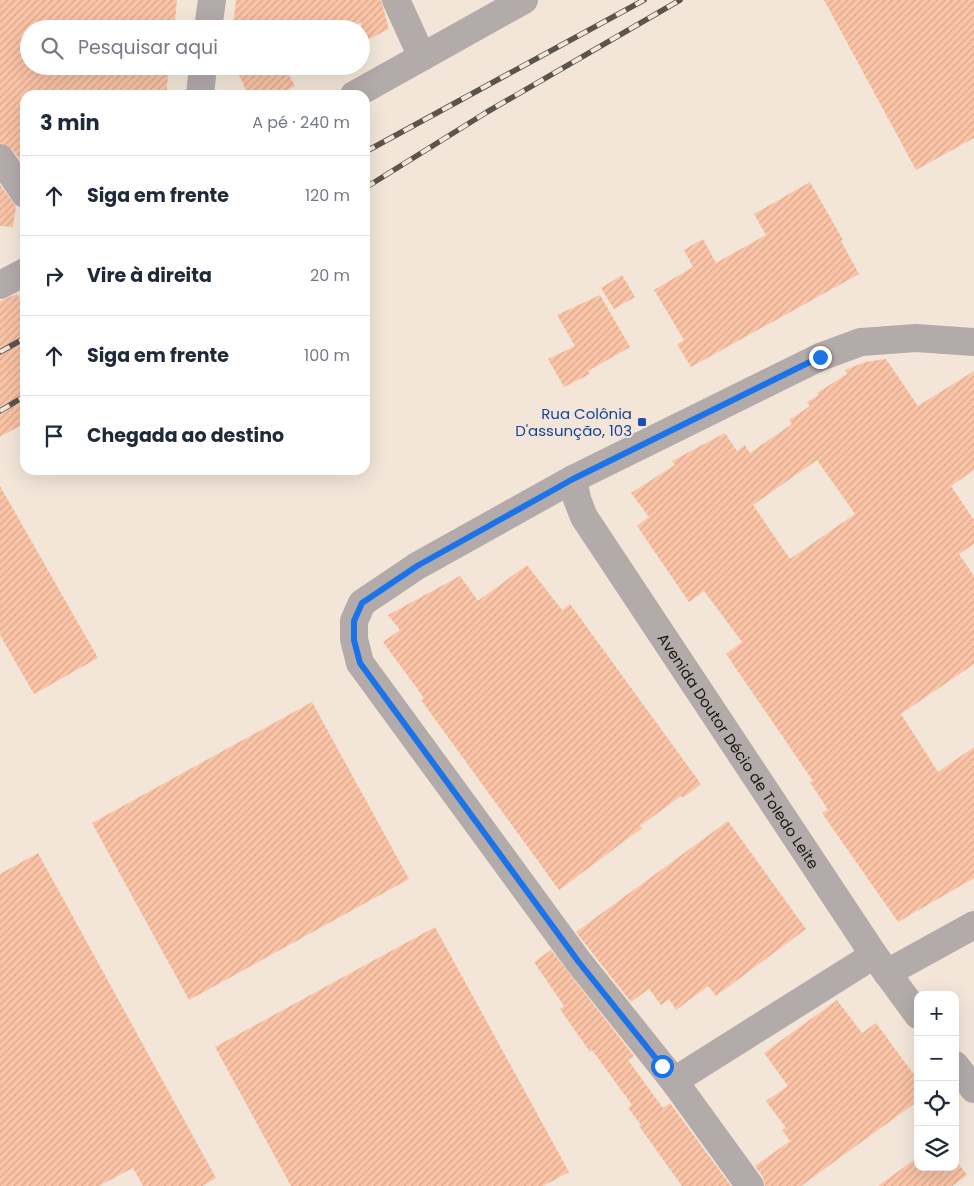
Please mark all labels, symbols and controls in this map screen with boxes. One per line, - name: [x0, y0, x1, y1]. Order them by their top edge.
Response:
- search box: [20, 20, 370, 75]
- icon: search: [38, 34, 66, 62]
- text: Pesquisar aqui: [78, 34, 218, 61]
- text: 3 min: [40, 108, 100, 137]
- text: A pé · 240 m: [252, 111, 350, 134]
- icon: ahead: [40, 182, 68, 210]
- text: Siga em frente: [87, 182, 229, 209]
- text: 120 m: [305, 184, 350, 207]
- icon: right: [40, 262, 68, 290]
- text: Vire à direita: [87, 262, 212, 289]
- text: 20 m: [310, 264, 350, 287]
- icon: ahead: [40, 342, 68, 370]
- text: Siga em frente: [87, 342, 229, 369]
- text: 100 m: [304, 344, 350, 367]
- route end: [809, 346, 832, 369]
- place label: Rua Colônia D'assunção, 103: [515, 403, 632, 441]
- marker: Rua Colônia D'assunção, 103: [636, 416, 648, 428]
- icon: arrive: [40, 422, 68, 450]
- text: Chegada ao destino: [87, 422, 284, 449]
- street label: Avenida Doutor Décio de Toledo Leite: [653, 629, 824, 873]
- map controls: [914, 991, 959, 1171]
- button: +: [914, 991, 959, 1036]
- button: −: [914, 1036, 959, 1081]
- route start: [651, 1055, 674, 1078]
- button: locate: [914, 1081, 959, 1126]
- button: layers: [914, 1126, 959, 1171]

